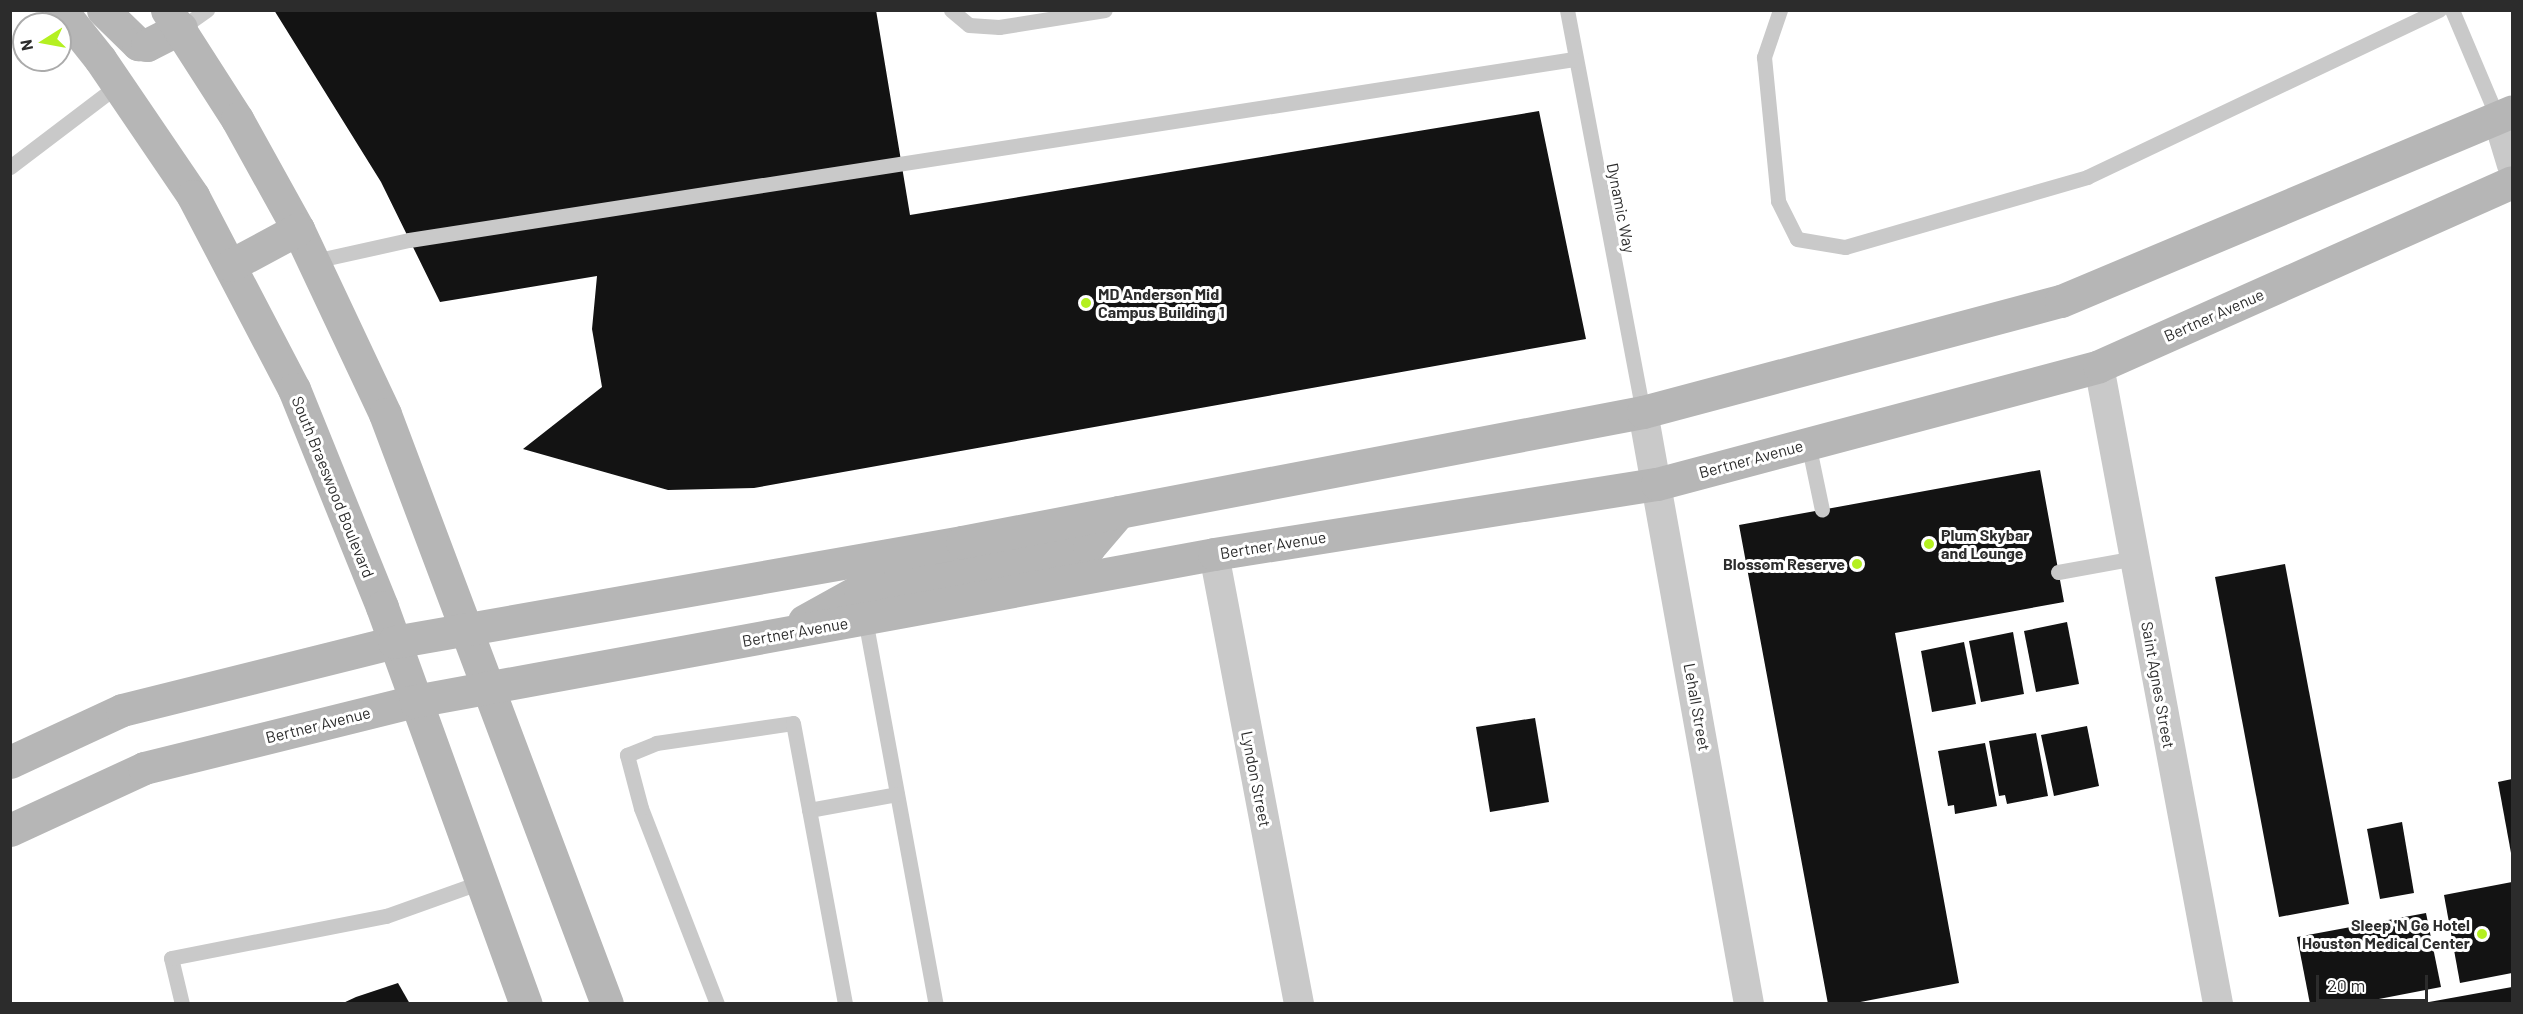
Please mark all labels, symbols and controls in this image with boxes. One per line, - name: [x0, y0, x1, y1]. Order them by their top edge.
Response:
- north arrow: [12, 12, 72, 72]
- text: N: [15, 38, 36, 52]
- street label: Dynamic Way: [1603, 161, 1639, 255]
- place label: MD Anderson Mid Campus Building 1: [1098, 284, 1225, 322]
- street label: Bertner Avenue: [2161, 284, 2267, 346]
- marker: MD Anderson Mid Campus Building 1: [1079, 296, 1093, 310]
- street label: South Braeswood Boulevard: [288, 394, 378, 580]
- street label: Bertner Avenue: [1697, 436, 1805, 482]
- place label: Plum Skybar and Lounge: [1941, 525, 2029, 563]
- street label: Bertner Avenue: [1218, 527, 1328, 563]
- marker: Plum Skybar and Lounge: [1922, 537, 1936, 551]
- place label: Blossom Reserve: [1723, 554, 1845, 574]
- marker: Blossom Reserve: [1850, 557, 1864, 571]
- street label: Bertner Avenue: [740, 613, 850, 651]
- street label: Saint Agnes Street: [2137, 620, 2179, 750]
- street label: Lehall Street: [1680, 662, 1714, 752]
- street label: Bertner Avenue: [264, 703, 372, 747]
- street label: Lyndon Street: [1237, 729, 1275, 829]
- place label: Sleep 'N Go Hotel Houston Medical Center: [2302, 915, 2470, 953]
- marker: Sleep 'N Go Hotel Houston Medical Center: [2475, 927, 2489, 941]
- scale bar: [2319, 963, 2432, 1001]
- text: 20 m: [2327, 974, 2365, 996]

